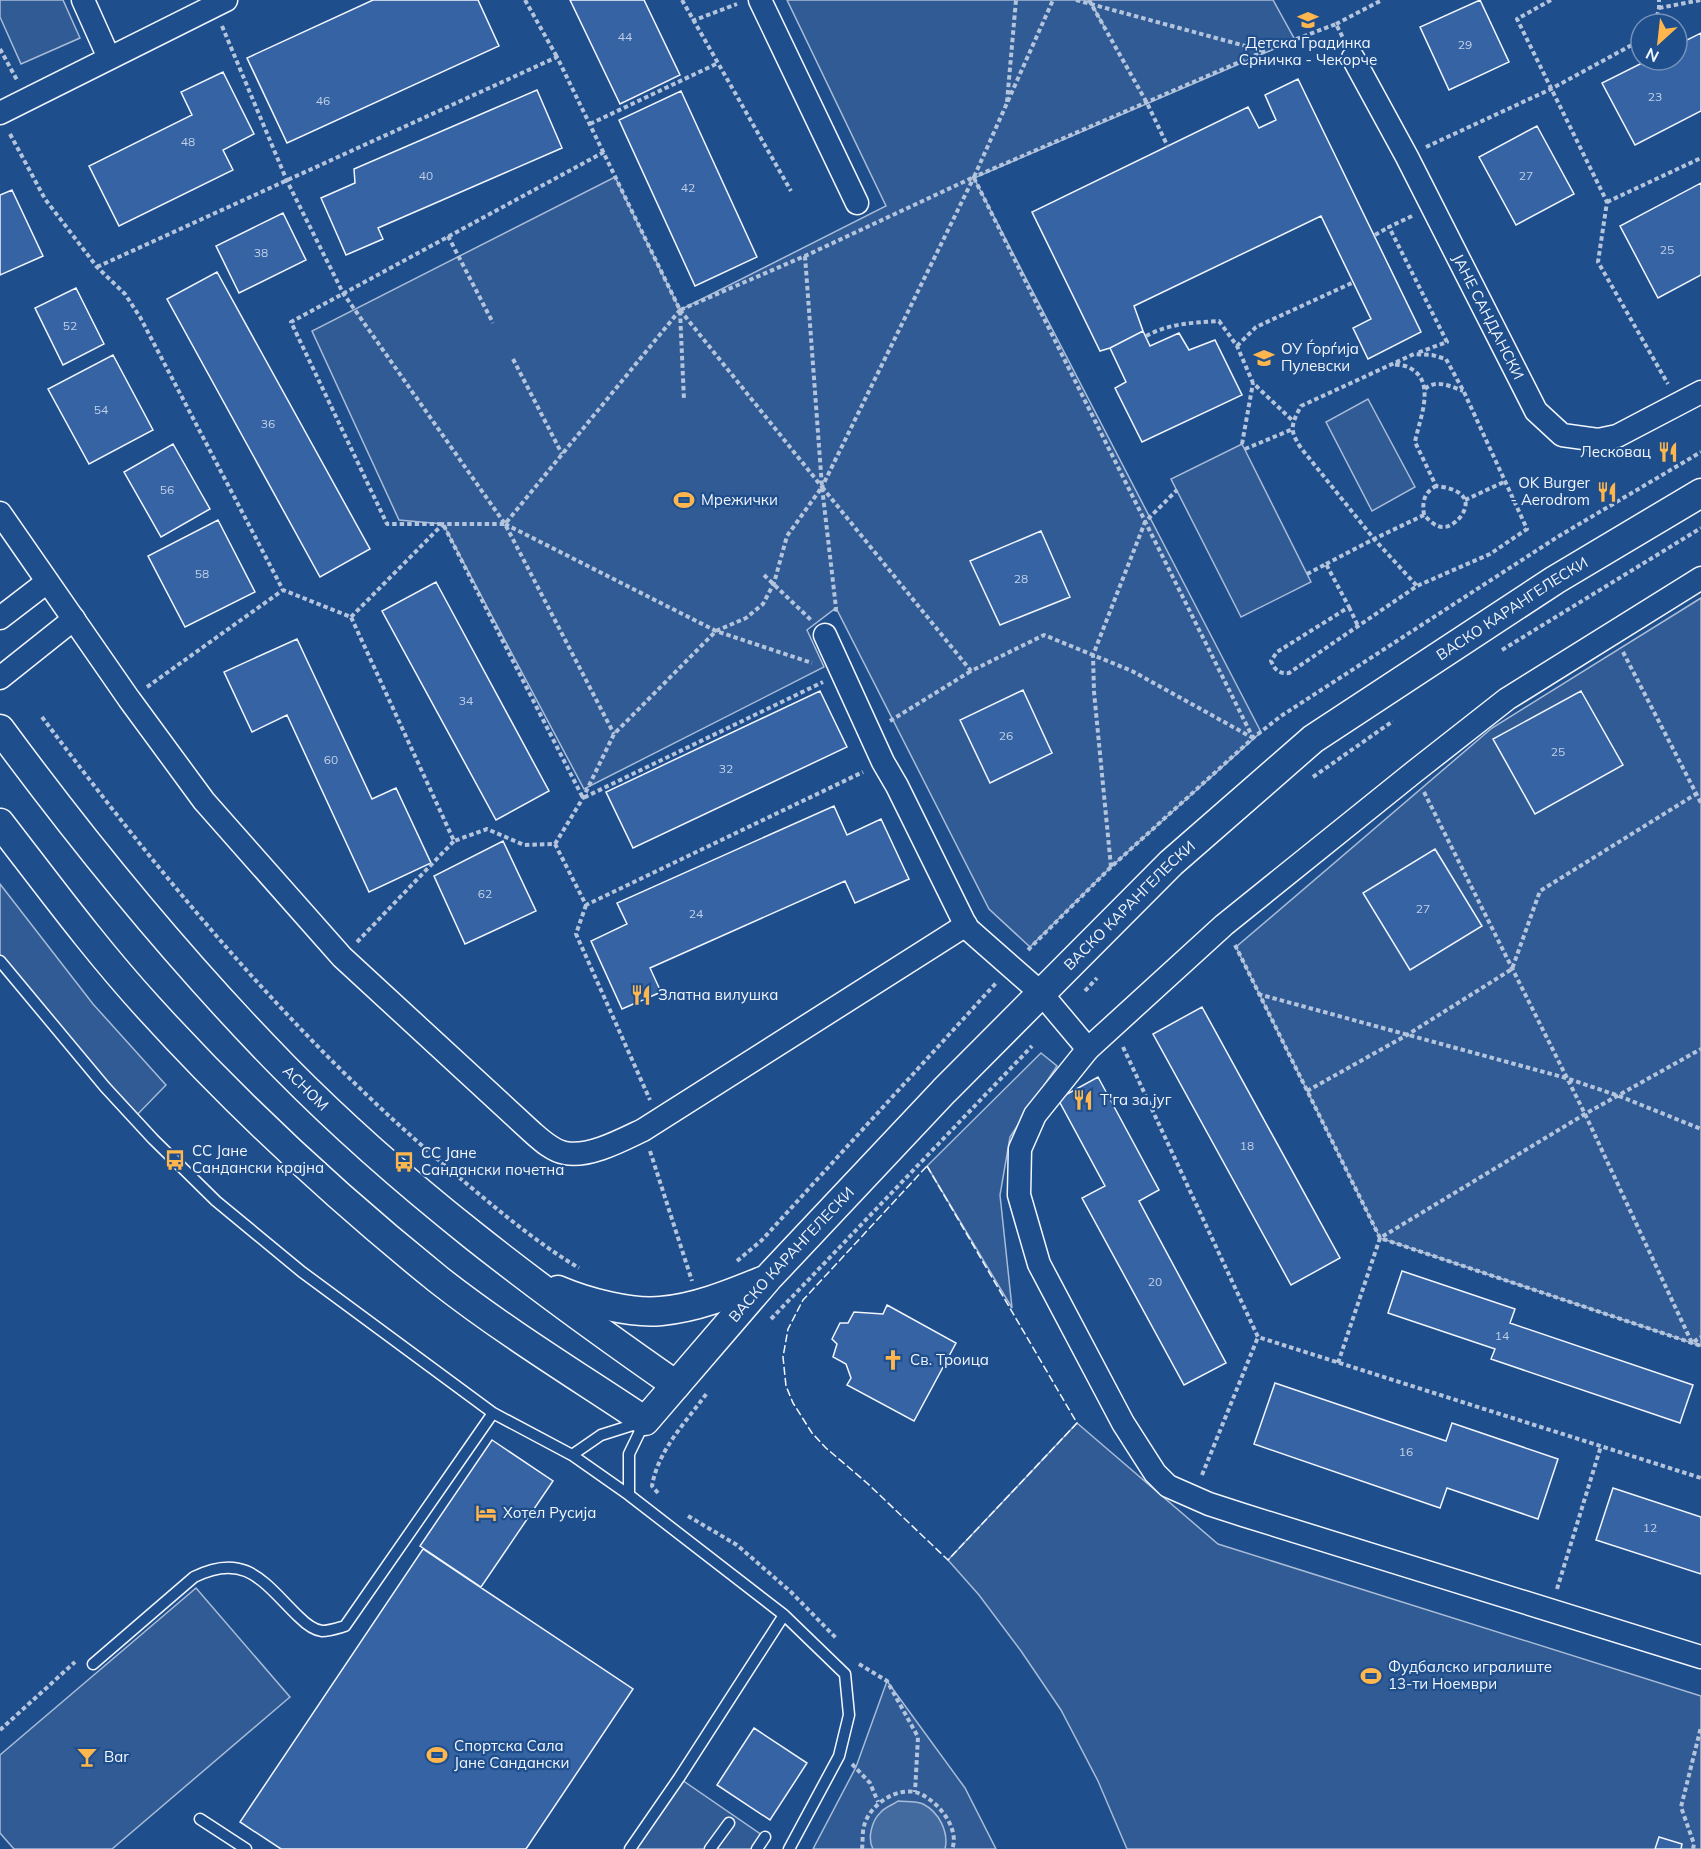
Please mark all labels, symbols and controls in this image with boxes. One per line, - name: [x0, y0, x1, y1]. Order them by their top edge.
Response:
- school or university icon: Детска Градинка Срничка - Чекорче: [1296, 8, 1320, 32]
- north arrow: [1629, 12, 1689, 72]
- house number: 44: [618, 29, 632, 44]
- place label: Детска Градинка Срничка - Чекорче: [1239, 33, 1377, 69]
- house number: 29: [1458, 37, 1472, 52]
- text: N: [1642, 44, 1662, 67]
- house number: 23: [1648, 89, 1662, 104]
- house number: 46: [316, 93, 330, 108]
- house number: 48: [181, 134, 195, 149]
- house number: 40: [419, 168, 433, 183]
- house number: 27: [1519, 168, 1533, 183]
- house number: 42: [681, 180, 695, 195]
- house number: 25: [1660, 242, 1674, 257]
- house number: 38: [254, 245, 268, 260]
- street label: ЈАНЕ САНДАНСКИ: [1449, 250, 1528, 383]
- house number: 52: [63, 318, 77, 333]
- place label: ОУ Ѓорѓија Пулевски: [1281, 339, 1359, 375]
- school or university icon: ОУ Ѓорѓија Пулевски: [1252, 346, 1276, 370]
- house number: 54: [94, 402, 108, 417]
- house number: 36: [261, 416, 275, 431]
- restaurant icon: Лесковац: [1656, 440, 1680, 464]
- place label: Лесковац: [1580, 442, 1651, 461]
- place label: OK Burger - Aerodrom: [1511, 473, 1591, 509]
- restaurant icon: OK Burger - Aerodrom: [1595, 480, 1619, 504]
- house number: 56: [160, 482, 174, 497]
- sports icon: Мрежички: [672, 488, 696, 512]
- place label: Мрежички: [701, 490, 778, 509]
- street label: ВАСКО КАРАНГЕЛЕСКИ: [1433, 553, 1591, 664]
- house number: 58: [195, 566, 209, 581]
- house number: 28: [1014, 571, 1028, 586]
- house number: 34: [459, 693, 473, 708]
- house number: 26: [999, 728, 1013, 743]
- house number: 25: [1551, 744, 1565, 759]
- house number: 60: [324, 752, 338, 767]
- house number: 32: [719, 761, 733, 776]
- street label: ВАСКО КАРАНГЕЛЕСКИ: [1060, 836, 1199, 974]
- house number: 62: [478, 886, 492, 901]
- house number: 27: [1416, 901, 1430, 916]
- house number: 24: [689, 906, 703, 921]
- restaurant icon: Златна вилушка: [629, 983, 653, 1007]
- place label: Златна вилушка: [658, 985, 778, 1004]
- street label: АСНОМ: [279, 1061, 333, 1115]
- restaurant icon: Т'га за југ: [1071, 1088, 1095, 1112]
- place label: Т'га за југ: [1100, 1090, 1172, 1109]
- house number: 18: [1240, 1138, 1254, 1153]
- place label: СС Јане Сандански крајна: [192, 1141, 324, 1177]
- place label: СС Јане Сандански почетна: [421, 1143, 564, 1179]
- bus stop icon: СС Јане Сандански крајна: [163, 1148, 187, 1172]
- bus stop icon: СС Јане Сандански почетна: [392, 1150, 416, 1174]
- street label: ВАСКО КАРАНГЕЛЕСКИ: [724, 1183, 858, 1326]
- house number: 20: [1148, 1274, 1162, 1289]
- house number: 14: [1495, 1328, 1509, 1343]
- church icon: Св. Троица: [881, 1348, 905, 1372]
- place label: Св. Троица: [910, 1350, 989, 1369]
- house number: 16: [1399, 1444, 1413, 1459]
- hotel icon: Хотел Русија: [474, 1501, 498, 1525]
- place label: Хотел Русија: [503, 1503, 596, 1522]
- house number: 12: [1643, 1520, 1657, 1535]
- place label: Фудбалско игралиште 13-ти Ноември: [1388, 1657, 1552, 1693]
- sports icon: Фудбалско игралиште 13-ти Ноември: [1359, 1664, 1383, 1688]
- place label: Спортска Сала Јане Сандански: [454, 1736, 569, 1772]
- sports icon: Спортска Сала Јане Сандански: [425, 1743, 449, 1767]
- bar icon: Bar: [75, 1745, 99, 1769]
- place label: Bar: [104, 1747, 129, 1766]

